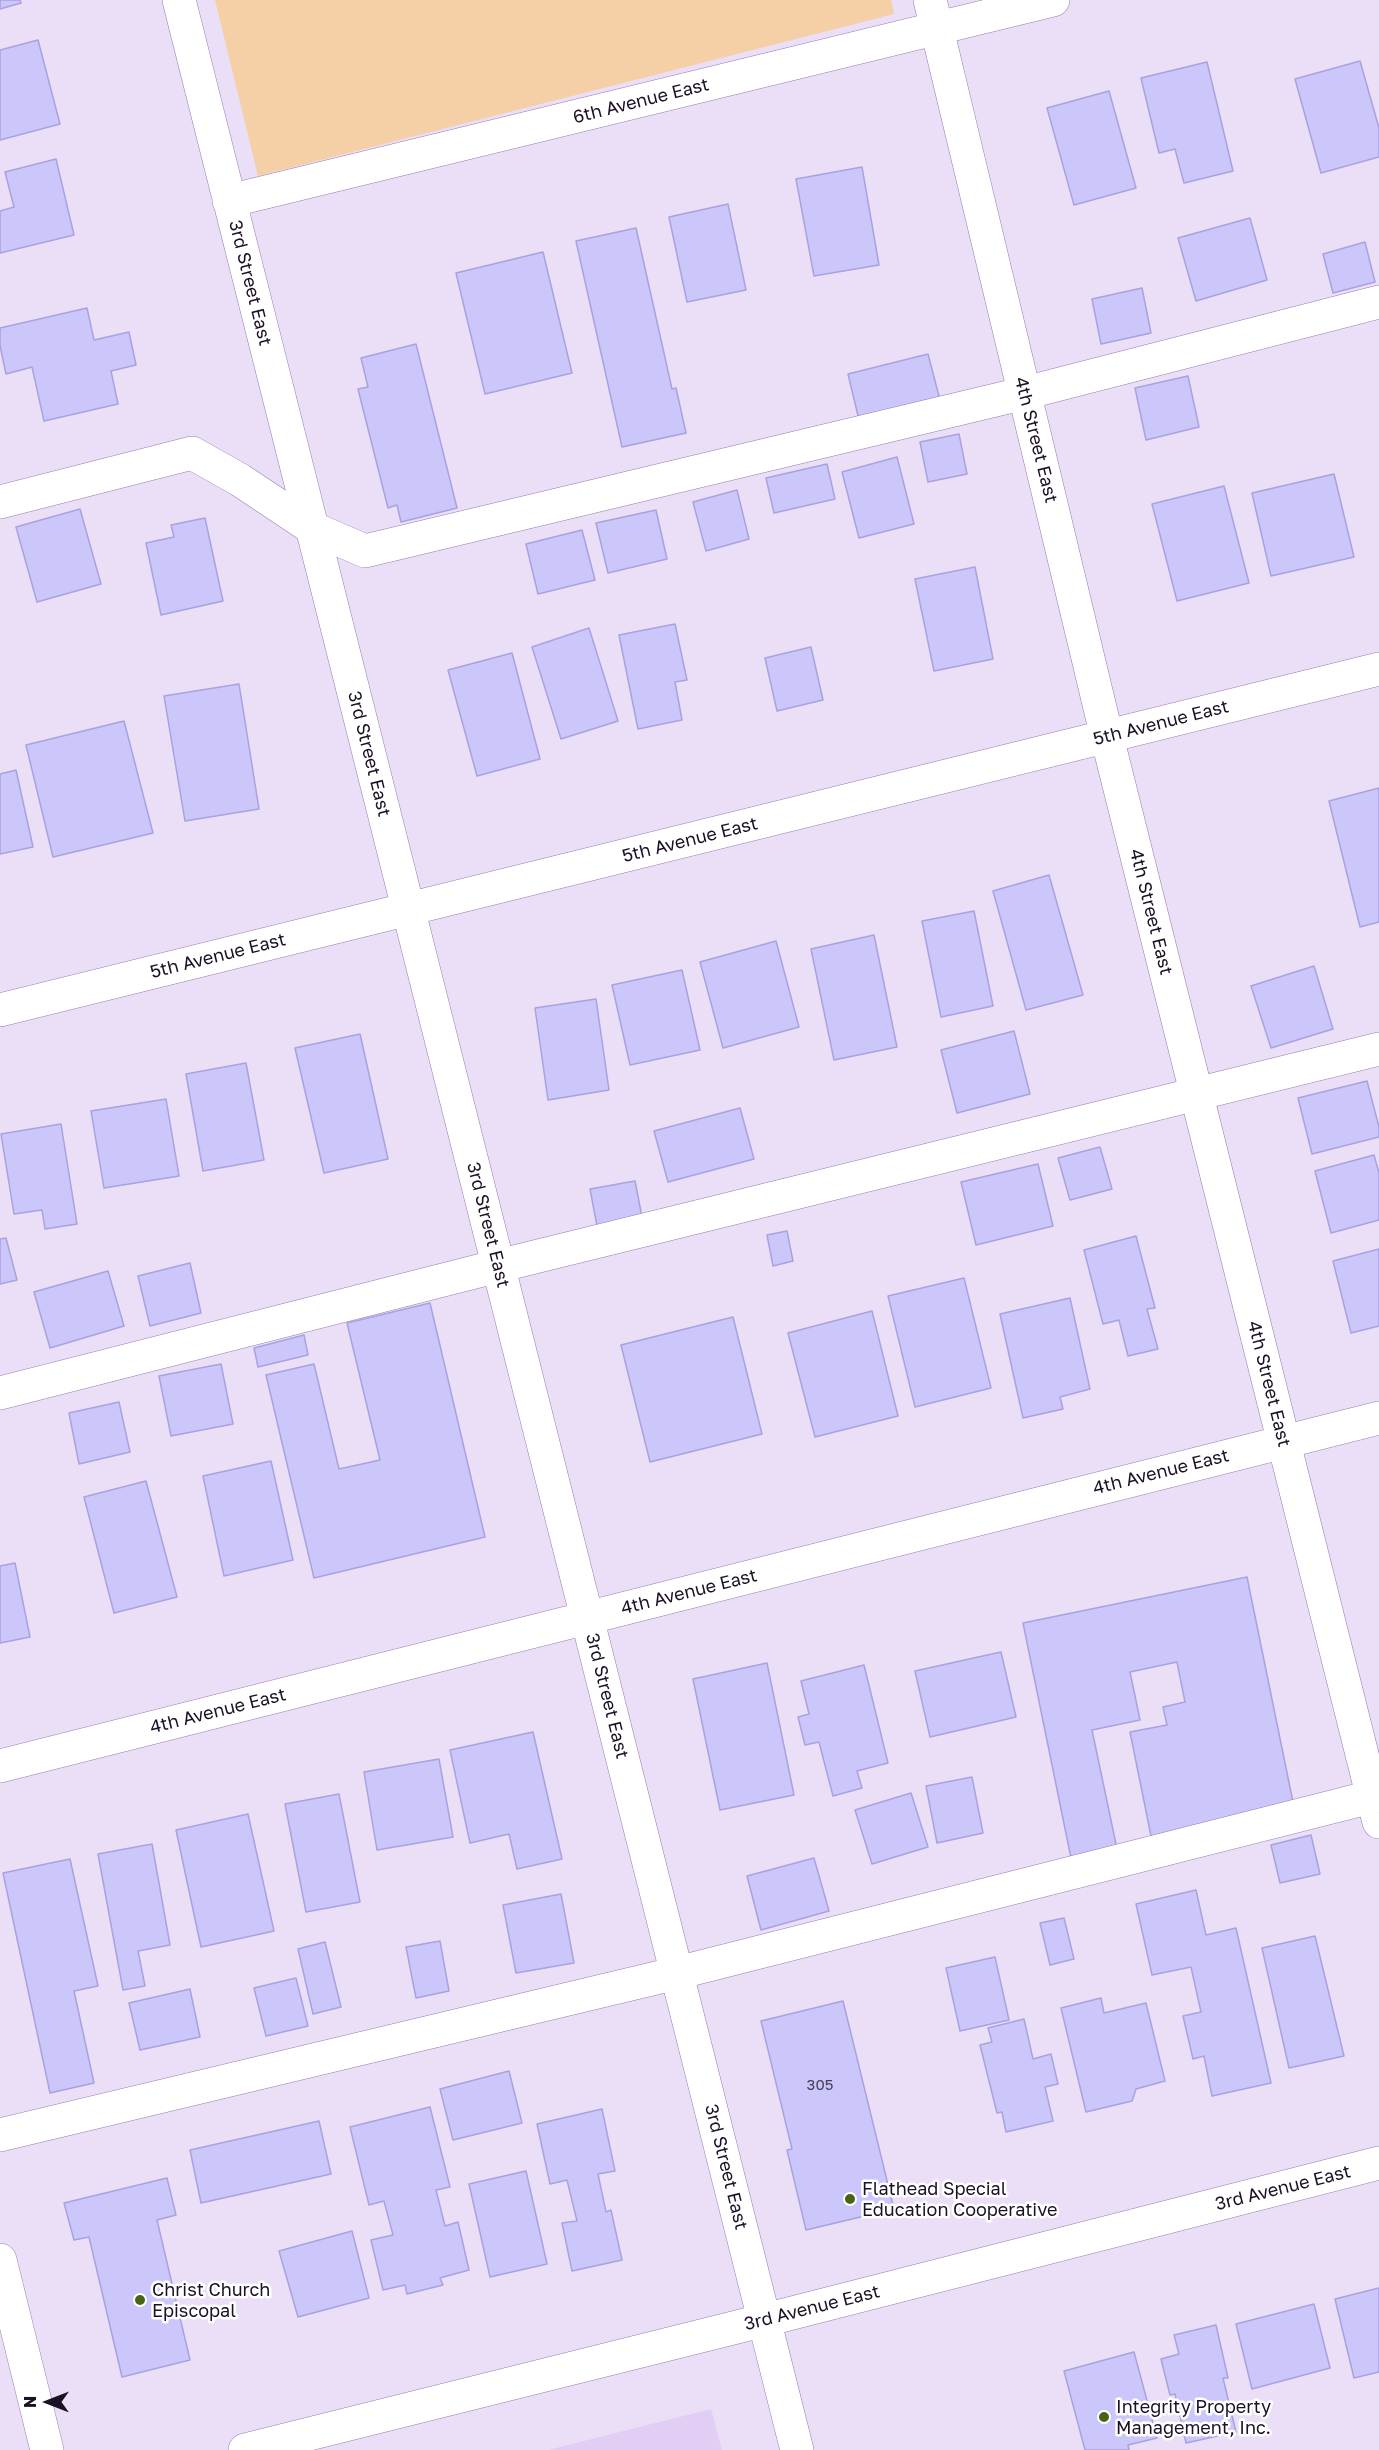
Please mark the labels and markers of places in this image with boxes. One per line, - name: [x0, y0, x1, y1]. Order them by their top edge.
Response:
- place label: Flathead Special Education Cooperative: [862, 2178, 1057, 2220]
- marker: Flathead Special Education Cooperative: [843, 2192, 857, 2206]
- place label: Christ Church Episcopal: [152, 2279, 270, 2322]
- marker: Christ Church Episcopal: [133, 2293, 147, 2307]
- place label: Integrity Property Management, Inc.: [1116, 2396, 1271, 2438]
- marker: Integrity Property Management, Inc.: [1097, 2410, 1111, 2424]

